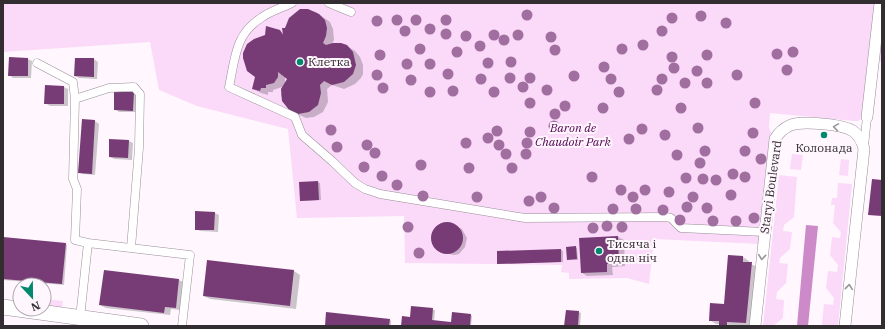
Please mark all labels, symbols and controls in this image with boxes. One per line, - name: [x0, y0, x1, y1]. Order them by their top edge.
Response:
- place label: Клетка: [308, 54, 350, 69]
- marker: Клетка: [295, 57, 305, 67]
- park label: Baron de Chaudoir Park: [535, 120, 612, 149]
- one-way arrow: [833, 123, 839, 131]
- marker: Колонада: [819, 130, 829, 140]
- street label: Staryi Boulevard: [757, 139, 784, 235]
- place label: Колонада: [795, 140, 853, 155]
- place label: Тисяча і одна ніч: [607, 236, 657, 265]
- marker: Тисяча і одна ніч: [594, 246, 604, 256]
- one-way arrow: [758, 254, 767, 260]
- north arrow: [12, 277, 52, 317]
- one-way arrow: [844, 284, 853, 290]
- text: N: [29, 298, 42, 315]

